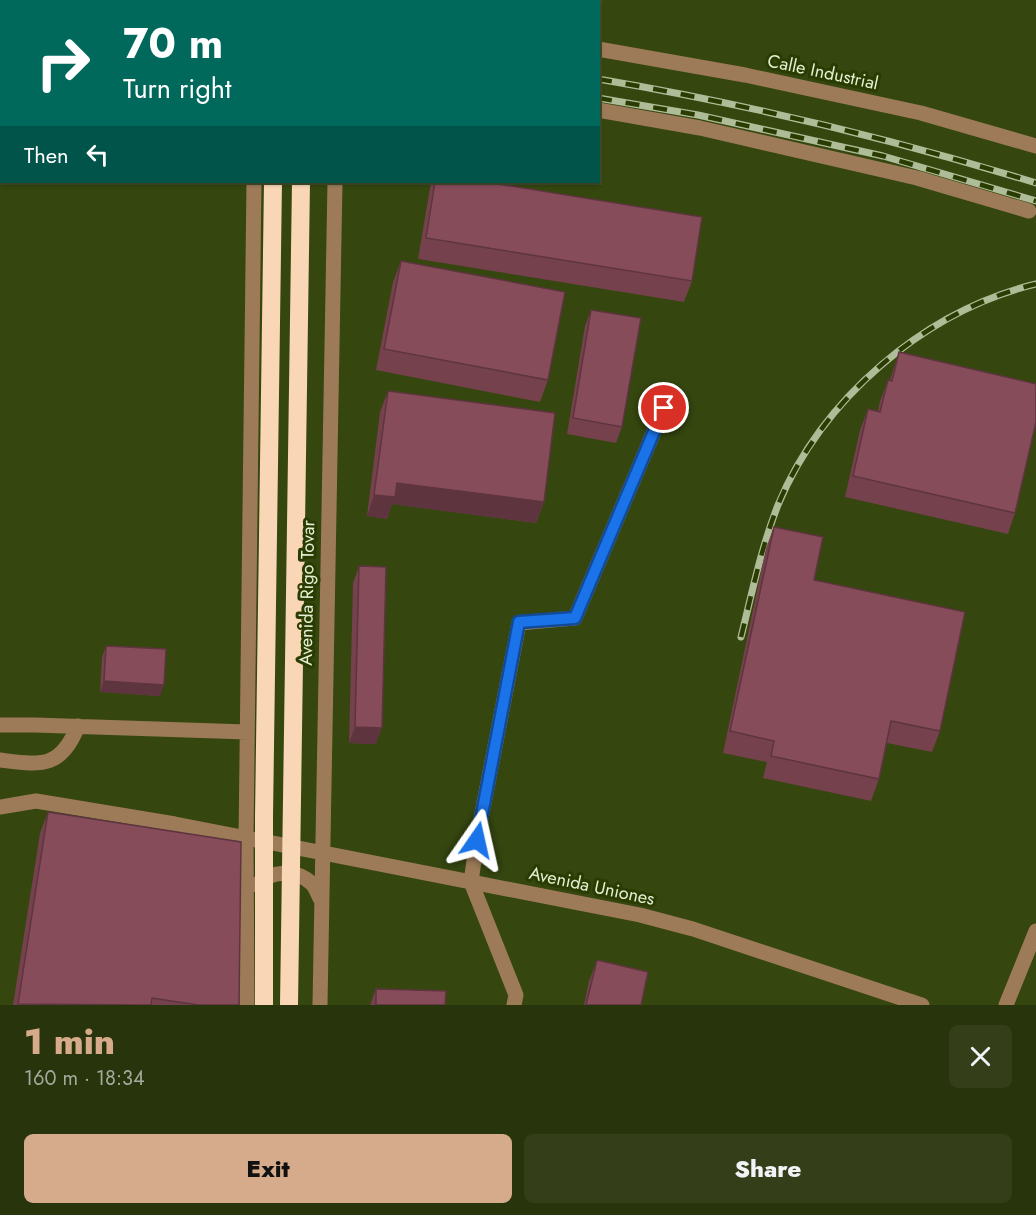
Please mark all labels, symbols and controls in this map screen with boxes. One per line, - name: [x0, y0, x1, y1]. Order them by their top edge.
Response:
- text: 70 m: [123, 13, 223, 74]
- icon: right: [24, 24, 102, 102]
- street label: Calle Industrial: [765, 48, 881, 96]
- text: Turn right: [123, 69, 231, 108]
- icon: left: [81, 138, 114, 171]
- text: Then: [24, 139, 69, 171]
- pin: [638, 382, 689, 433]
- icon: arrive: [647, 391, 680, 424]
- street label: Avenida Rigo Tovar: [293, 519, 321, 666]
- position arrow: [445, 808, 509, 872]
- street label: Avenida Uniones: [527, 860, 657, 912]
- text: 1 min: [24, 1015, 115, 1067]
- button: close: [949, 1025, 1012, 1088]
- text: 160 m · 18:34: [24, 1064, 145, 1093]
- button: Exit: [24, 1134, 512, 1203]
- button: Share: [524, 1134, 1012, 1203]

